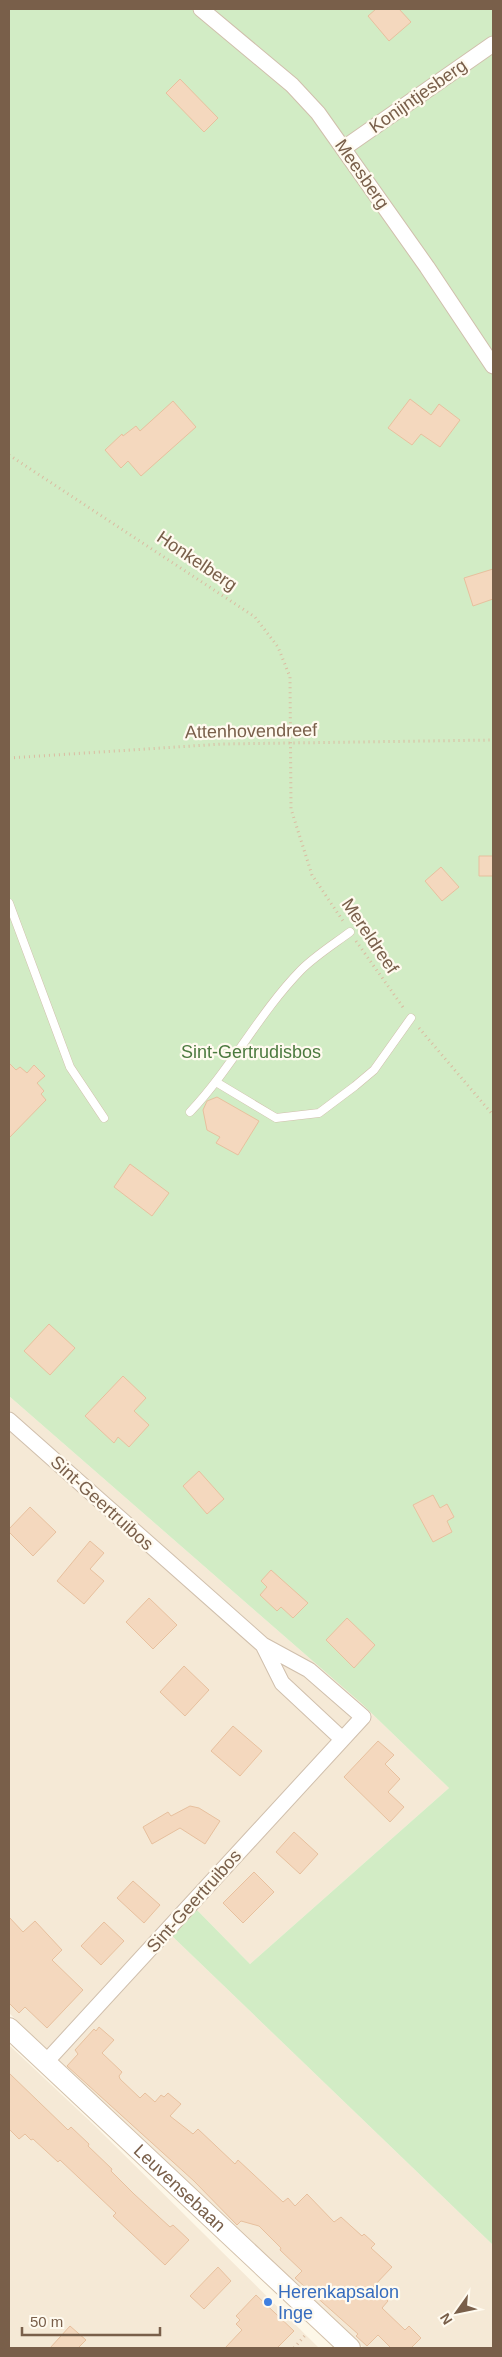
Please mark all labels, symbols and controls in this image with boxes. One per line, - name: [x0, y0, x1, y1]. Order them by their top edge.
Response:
- street label: Konijntjesberg: [366, 55, 470, 137]
- street label: Meesberg: [331, 135, 393, 213]
- street label: Honkelberg: [153, 527, 241, 595]
- street label: Attenhovendreef: [185, 720, 318, 742]
- street label: Mereldreef: [338, 895, 403, 978]
- park label: Sint-Gertrudisbos: [181, 1042, 321, 1062]
- street label: Sint-Geertruibos: [47, 1452, 157, 1554]
- street label: Sint-Geertruibos: [143, 1846, 245, 1956]
- street label: Leuvensebaan: [130, 2140, 230, 2236]
- place label: Herenkapsalon Inge: [278, 2282, 399, 2323]
- north arrow: [432, 2287, 482, 2337]
- marker: Herenkapsalon Inge: [262, 2296, 274, 2308]
- scale bar: [22, 2304, 160, 2336]
- text: N: [437, 2310, 456, 2328]
- text: 50 m: [30, 2313, 63, 2330]

